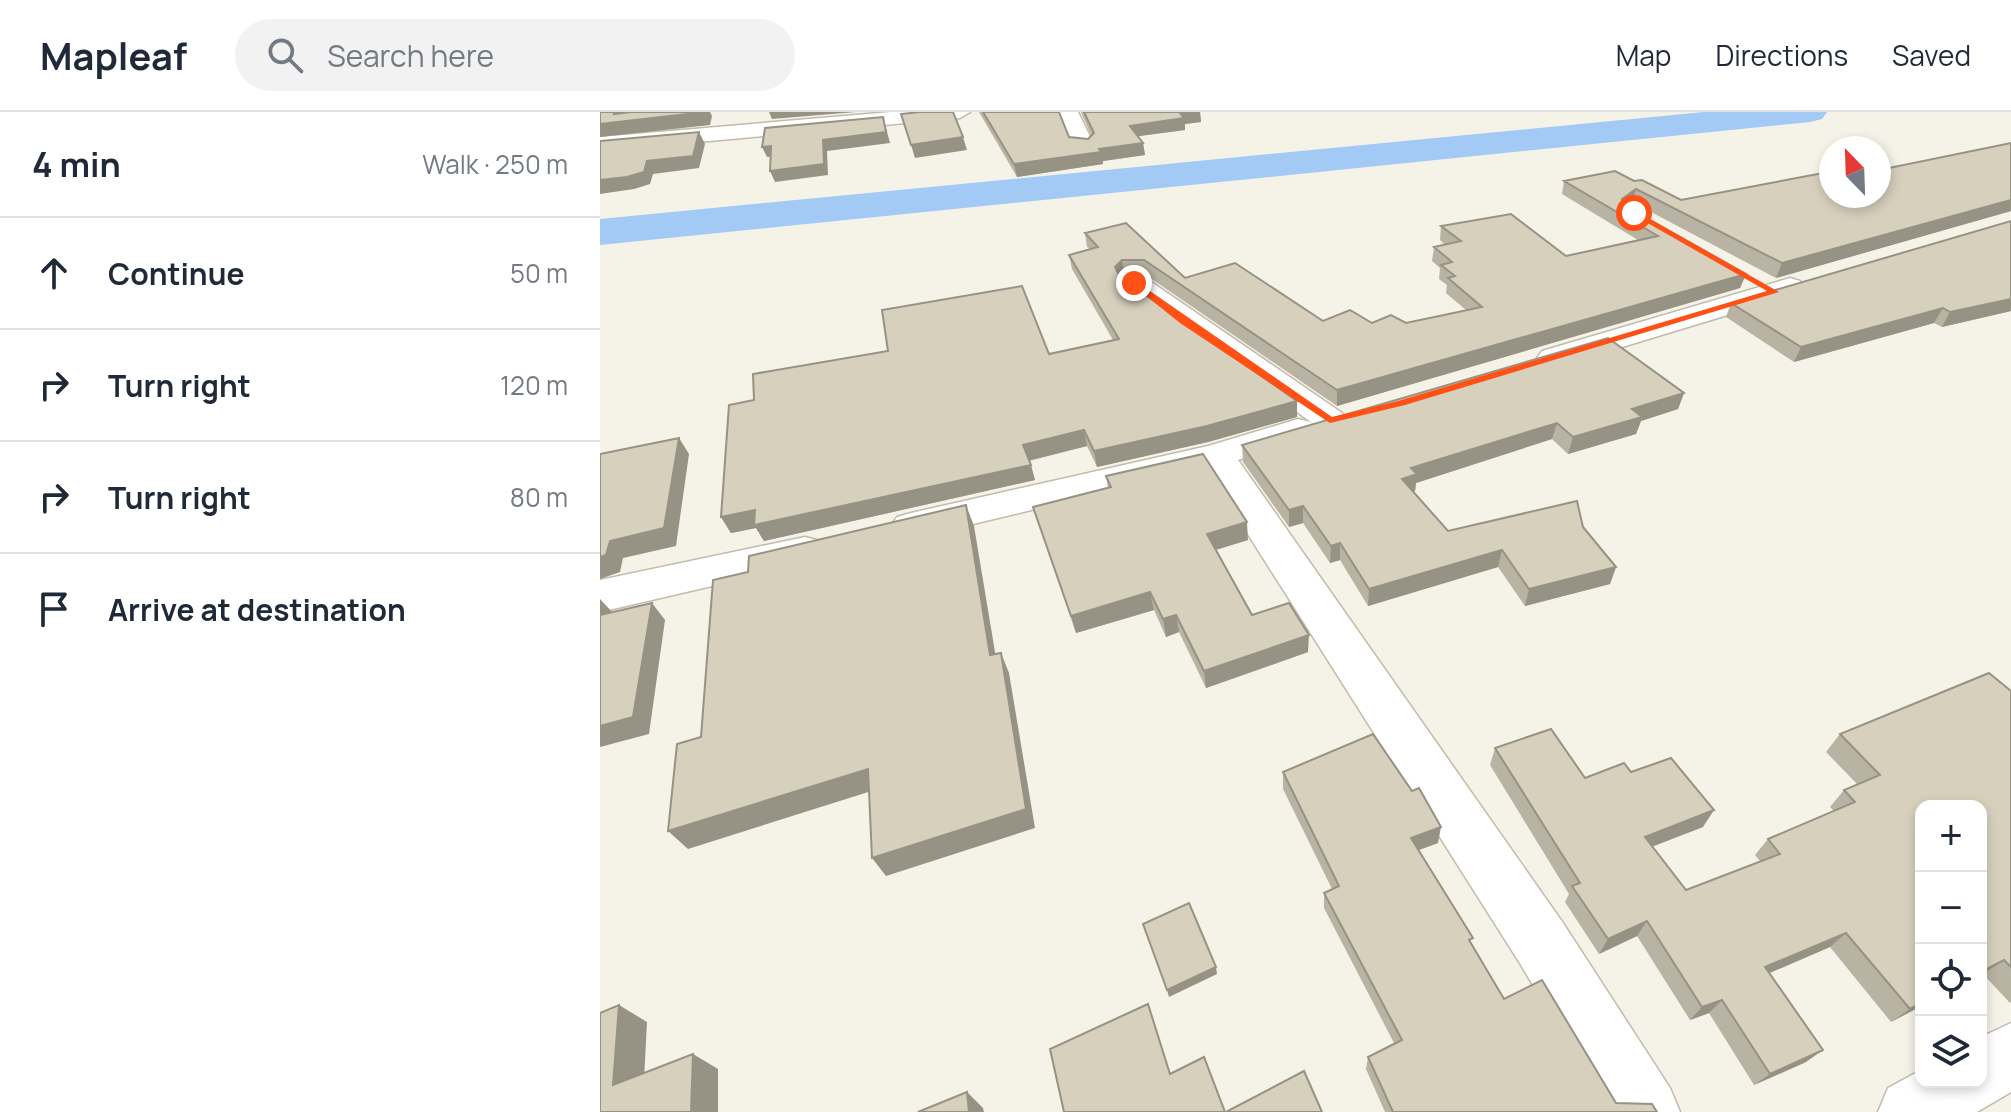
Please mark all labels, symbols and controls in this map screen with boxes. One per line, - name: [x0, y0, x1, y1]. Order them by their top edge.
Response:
- search box: [235, 19, 795, 91]
- text: Mapleaf: [40, 29, 187, 81]
- icon: search: [263, 33, 307, 77]
- text: Search here: [327, 35, 494, 76]
- text: Map: [1616, 36, 1671, 74]
- text: Directions: [1715, 36, 1848, 74]
- text: Saved: [1892, 36, 1971, 74]
- north arrow: [1819, 136, 1891, 208]
- text: 4 min: [32, 141, 121, 187]
- text: Walk · 250 m: [422, 146, 568, 182]
- route start: [1616, 195, 1652, 231]
- icon: ahead: [32, 251, 76, 295]
- text: Continue: [108, 253, 244, 294]
- text: 50 m: [510, 255, 568, 291]
- route end: [1116, 265, 1152, 301]
- icon: right: [32, 363, 76, 407]
- text: Turn right: [108, 365, 251, 406]
- text: 120 m: [500, 367, 568, 403]
- icon: right: [32, 475, 76, 519]
- text: Turn right: [108, 477, 251, 518]
- text: 80 m: [510, 479, 568, 515]
- icon: arrive: [32, 587, 76, 631]
- text: Arrive at destination: [108, 589, 406, 630]
- map controls: [1915, 800, 1987, 1088]
- button: +: [1915, 800, 1987, 872]
- button: −: [1915, 872, 1987, 944]
- button: locate: [1915, 944, 1987, 1016]
- button: layers: [1915, 1016, 1987, 1088]

